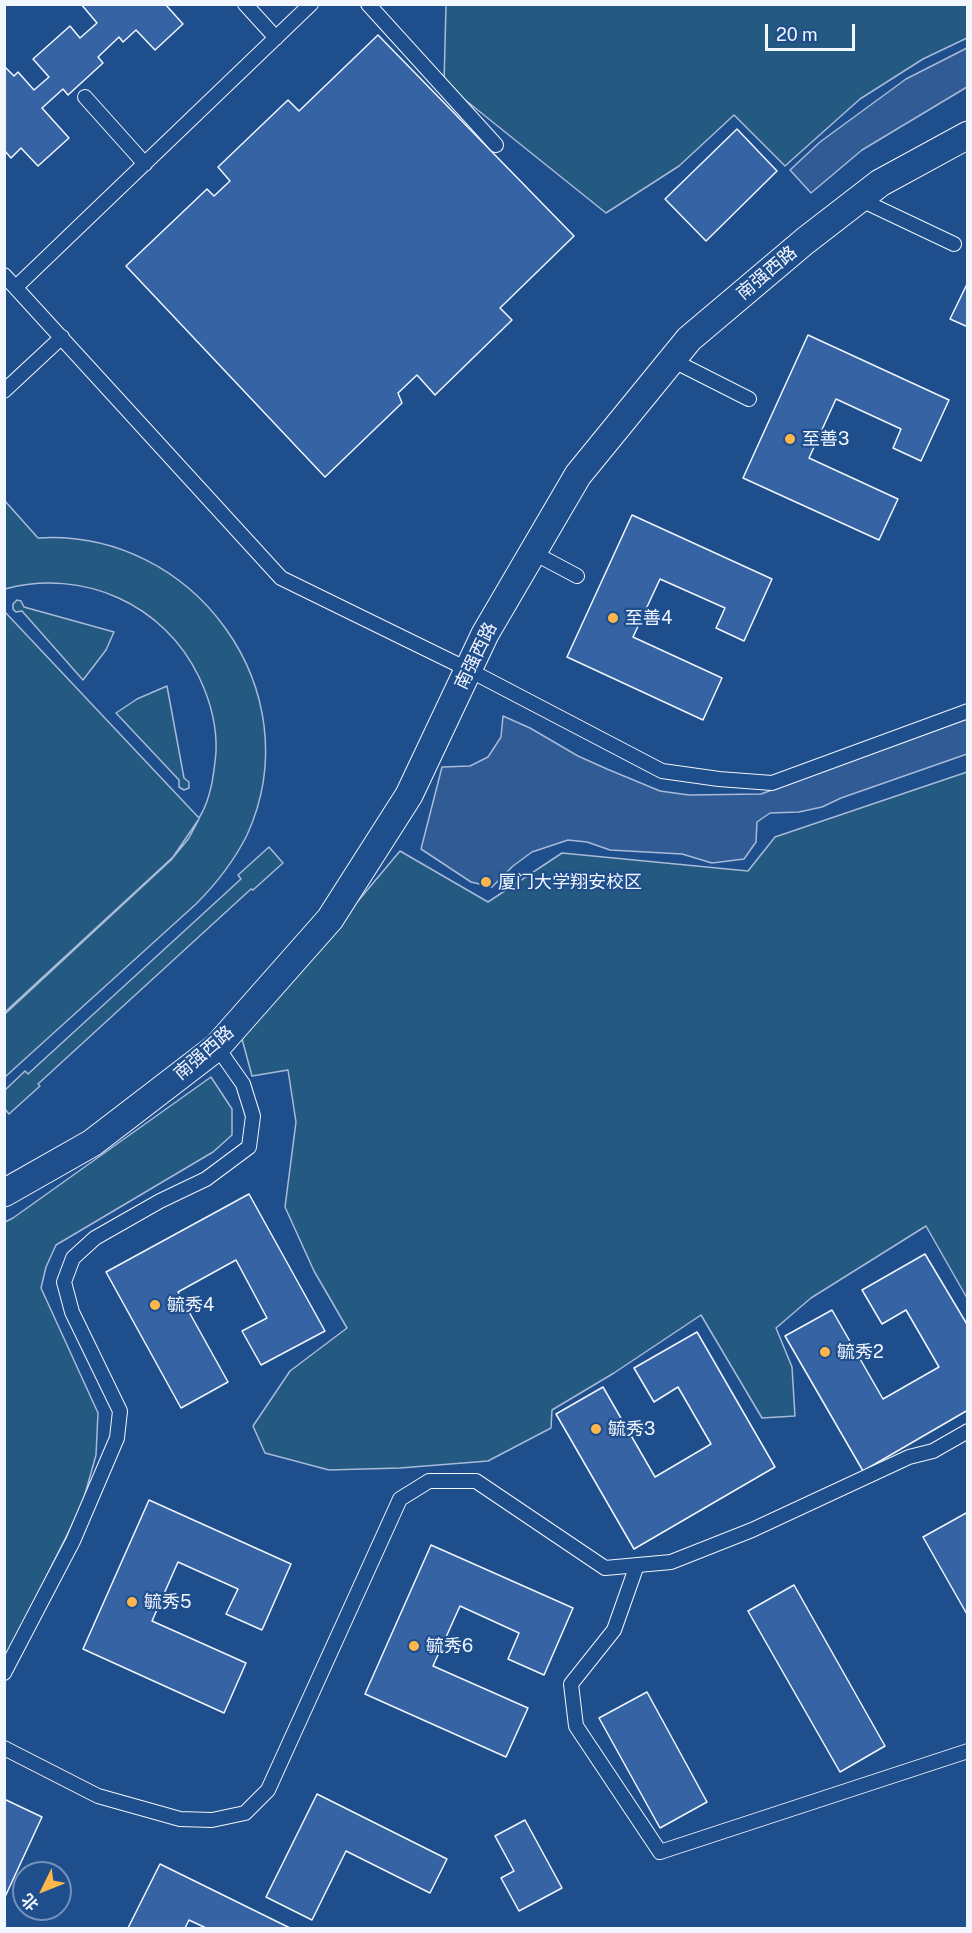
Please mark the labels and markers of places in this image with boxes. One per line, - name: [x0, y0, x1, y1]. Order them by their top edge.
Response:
- place label: 至善3: [802, 428, 849, 450]
- marker: 至善3: [783, 432, 797, 446]
- place label: 至善4: [625, 607, 672, 629]
- marker: 至善4: [606, 611, 620, 625]
- place label: 厦门大学翔安校区: [498, 871, 642, 893]
- marker: 厦门大学翔安校区: [479, 875, 493, 889]
- place label: 毓秀4: [167, 1294, 214, 1316]
- marker: 毓秀4: [148, 1298, 162, 1312]
- place label: 毓秀2: [837, 1341, 884, 1363]
- marker: 毓秀2: [818, 1345, 832, 1359]
- place label: 毓秀3: [608, 1418, 655, 1440]
- marker: 毓秀3: [589, 1422, 603, 1436]
- place label: 毓秀5: [144, 1591, 192, 1613]
- marker: 毓秀5: [125, 1595, 139, 1609]
- place label: 毓秀6: [426, 1635, 473, 1657]
- marker: 毓秀6: [407, 1639, 421, 1653]

